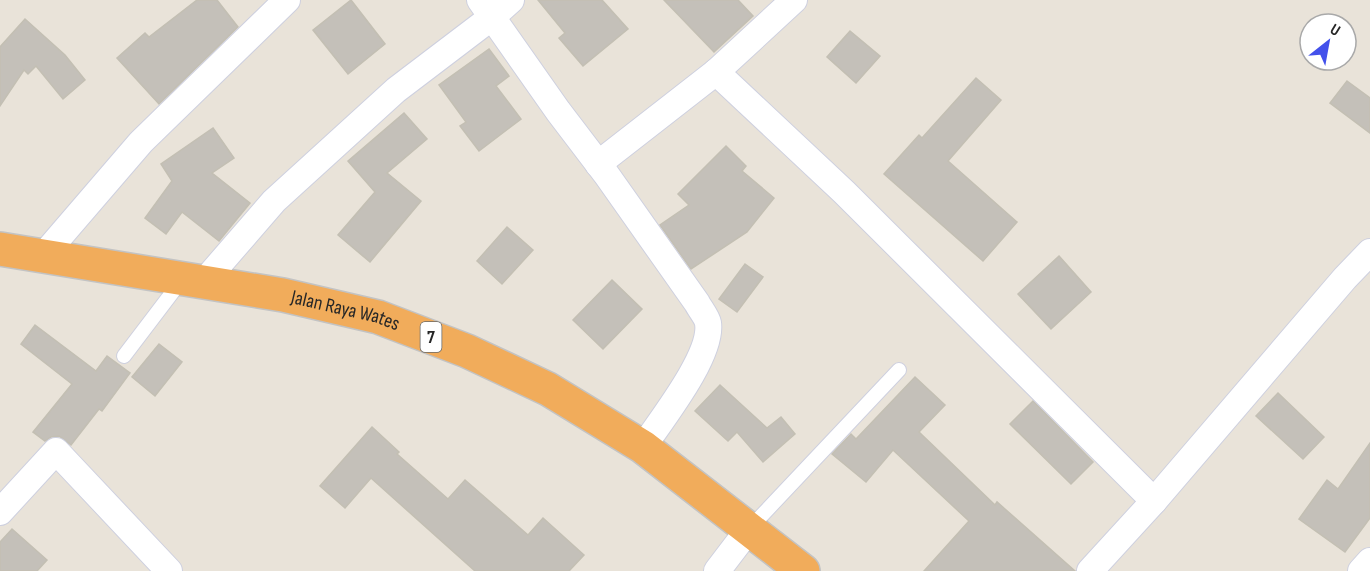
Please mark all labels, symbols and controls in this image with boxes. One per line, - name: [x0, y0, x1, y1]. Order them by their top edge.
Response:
- north arrow: [1298, 12, 1358, 72]
- text: U: [1326, 20, 1343, 41]
- street label: Jalan Raya Wates: [288, 285, 403, 336]
- road number: 7: [420, 322, 442, 352]

